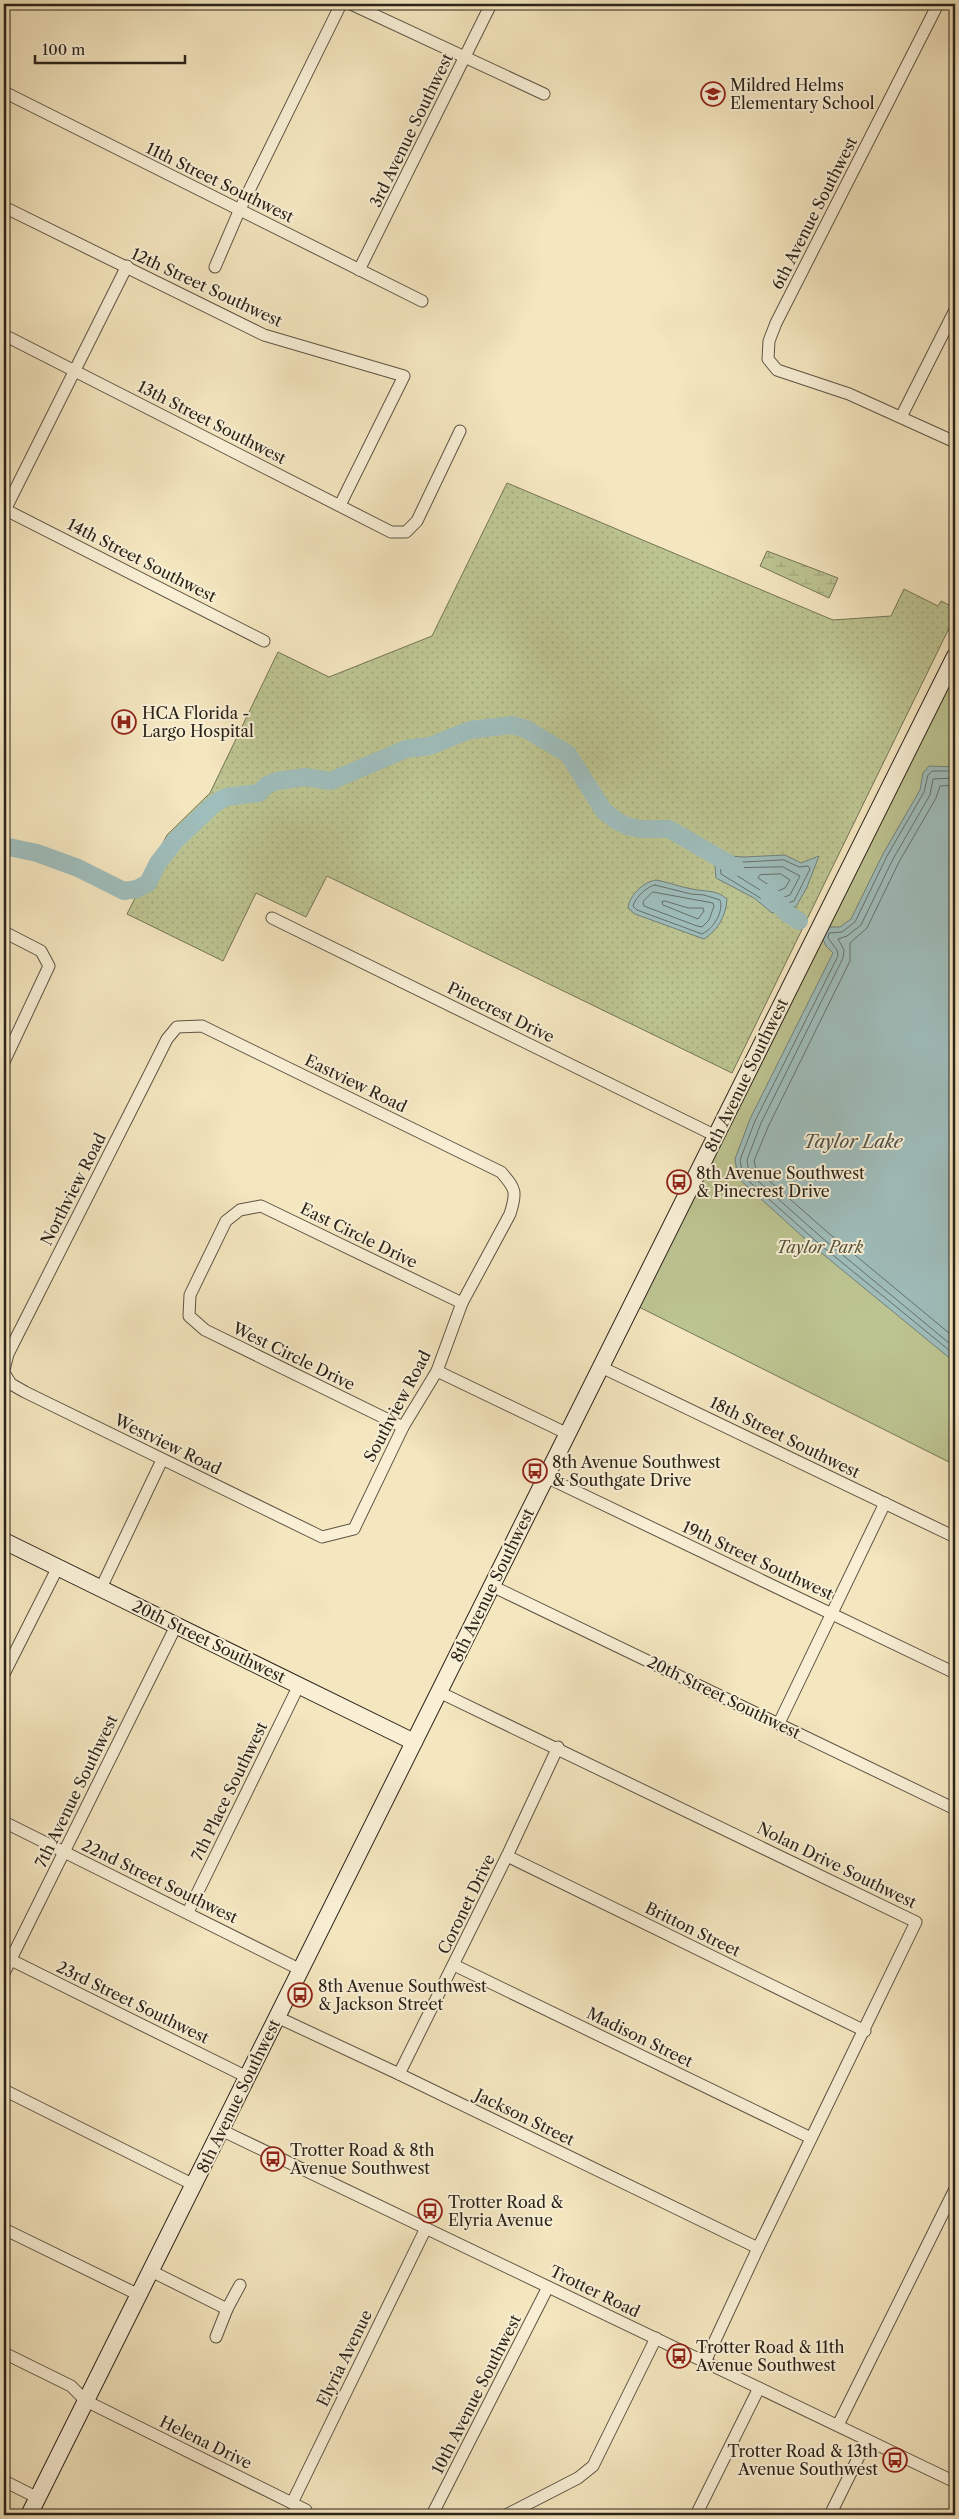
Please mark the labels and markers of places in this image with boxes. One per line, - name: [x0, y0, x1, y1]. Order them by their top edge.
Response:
- place label: Mildred Helms Elementary School: [730, 75, 875, 113]
- school or university icon: Mildred Helms Elementary School: [700, 81, 726, 107]
- place label: HCA Florida - Largo Hospital: [142, 703, 254, 741]
- hospital icon: HCA Florida - Largo Hospital: [111, 709, 137, 735]
- place label: 8th Avenue Southwest & Pinecrest Drive: [696, 1163, 865, 1201]
- bus stop icon: 8th Avenue Southwest & Pinecrest Drive: [666, 1169, 692, 1195]
- place label: 8th Avenue Southwest & Southgate Drive: [552, 1452, 721, 1490]
- bus stop icon: 8th Avenue Southwest & Southgate Drive: [522, 1458, 548, 1484]
- place label: 8th Avenue Southwest & Jackson Street: [318, 1976, 487, 2014]
- bus stop icon: 8th Avenue Southwest & Jackson Street: [287, 1982, 313, 2008]
- place label: Trotter Road & 8th Avenue Southwest: [289, 2140, 434, 2178]
- bus stop icon: Trotter Road & 8th Avenue Southwest: [260, 2146, 286, 2172]
- place label: Trotter Road & Elyria Avenue: [448, 2192, 563, 2230]
- bus stop icon: Trotter Road & Elyria Avenue: [417, 2198, 443, 2224]
- place label: Trotter Road & 11th Avenue Southwest: [695, 2337, 844, 2375]
- bus stop icon: Trotter Road & 11th Avenue Southwest: [666, 2343, 692, 2369]
- place label: Trotter Road & 13th Avenue Southwest: [727, 2441, 878, 2479]
- bus stop icon: Trotter Road & 13th Avenue Southwest: [882, 2447, 908, 2473]

